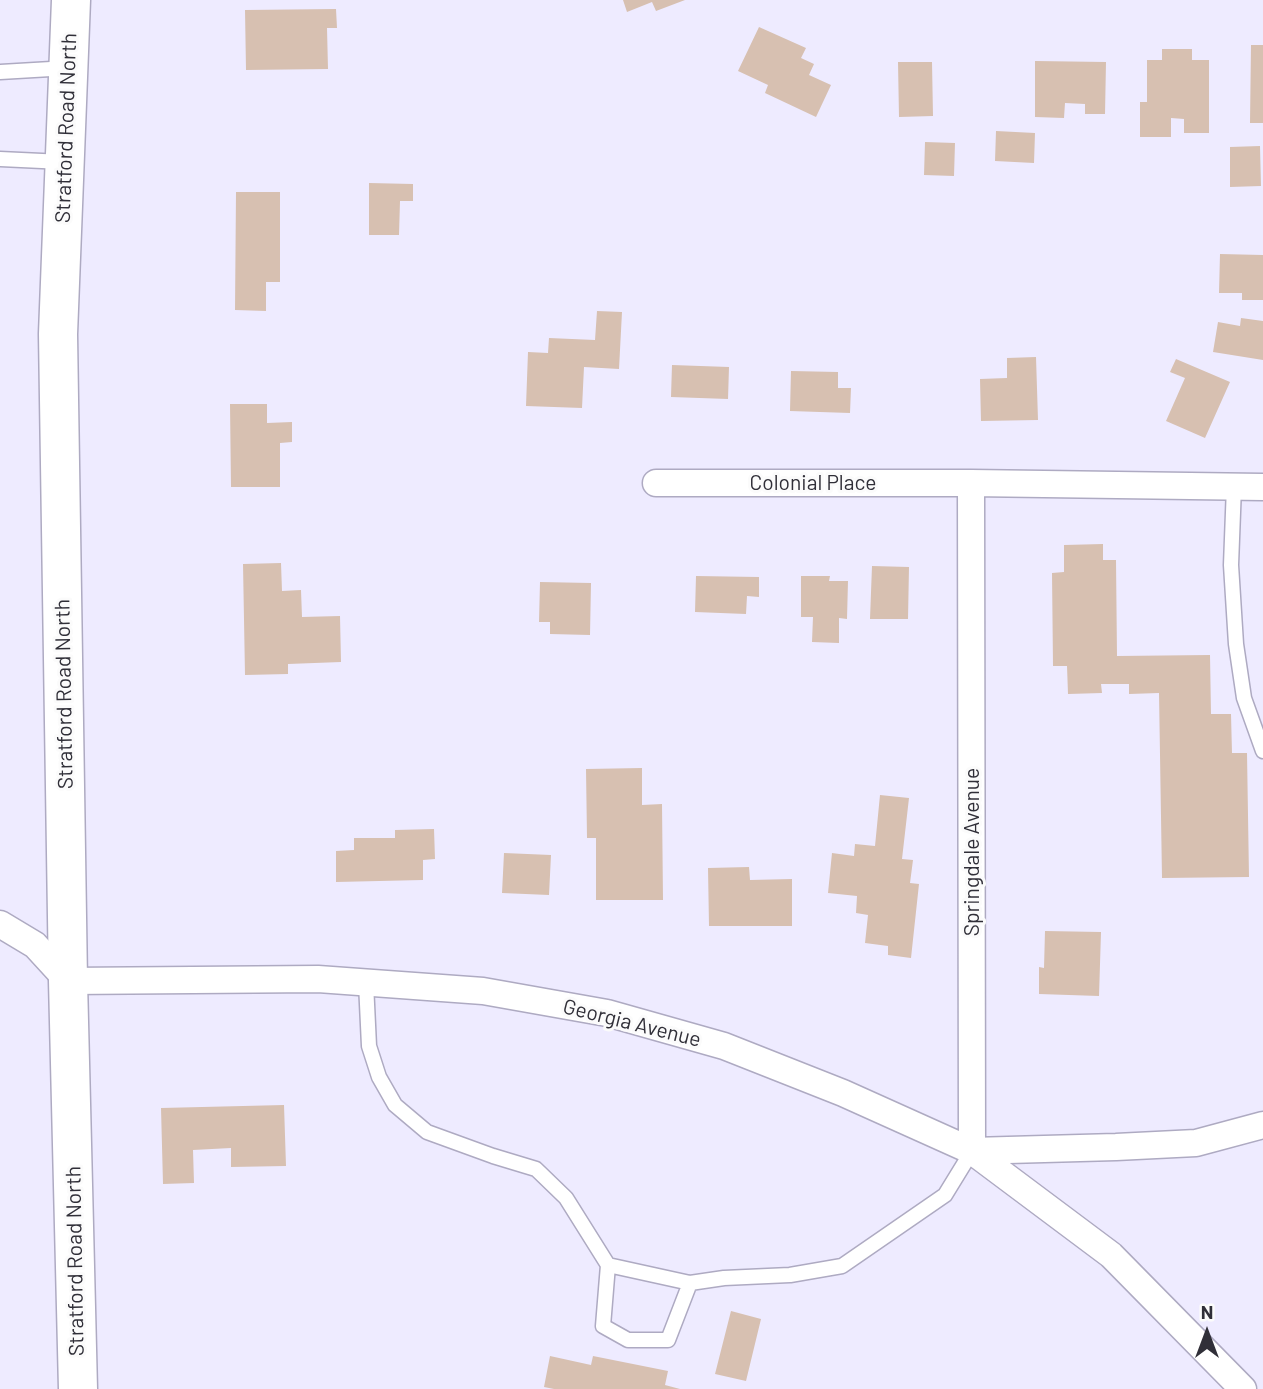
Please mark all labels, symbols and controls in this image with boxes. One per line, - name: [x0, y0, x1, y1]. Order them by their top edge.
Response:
- street label: Stratford Road North: [50, 33, 82, 223]
- street label: Colonial Place: [750, 470, 876, 496]
- street label: Stratford Road North: [50, 599, 78, 789]
- street label: Springdale Avenue: [959, 768, 985, 936]
- street label: Georgia Avenue: [560, 994, 704, 1052]
- street label: Stratford Road North: [61, 1166, 89, 1356]
- north arrow: [1172, 1298, 1242, 1368]
- text: N: [1201, 1300, 1213, 1323]

